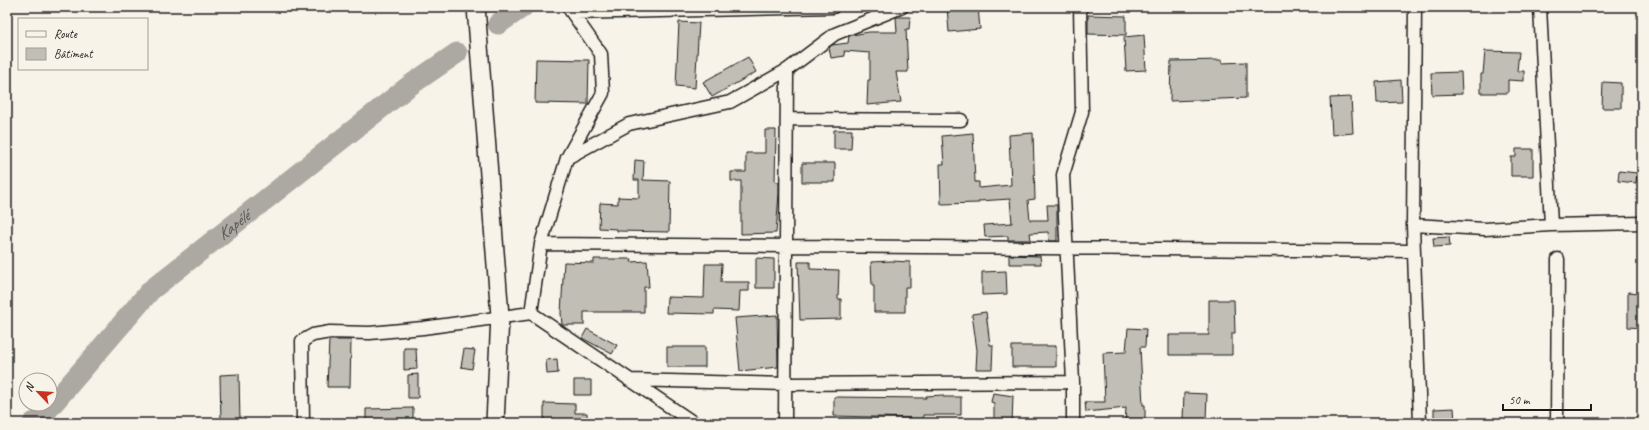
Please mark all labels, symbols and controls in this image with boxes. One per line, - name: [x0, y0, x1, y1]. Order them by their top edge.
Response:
- legend: [18, 18, 148, 70]
- text: Route: [54, 26, 78, 42]
- text: Bâtiment: [54, 46, 93, 62]
- water label: Kapélé: [213, 202, 258, 244]
- north arrow: [18, 372, 58, 412]
- text: N: [21, 380, 38, 394]
- scale bar: [1503, 386, 1591, 412]
- text: 50 m: [1509, 392, 1531, 408]

